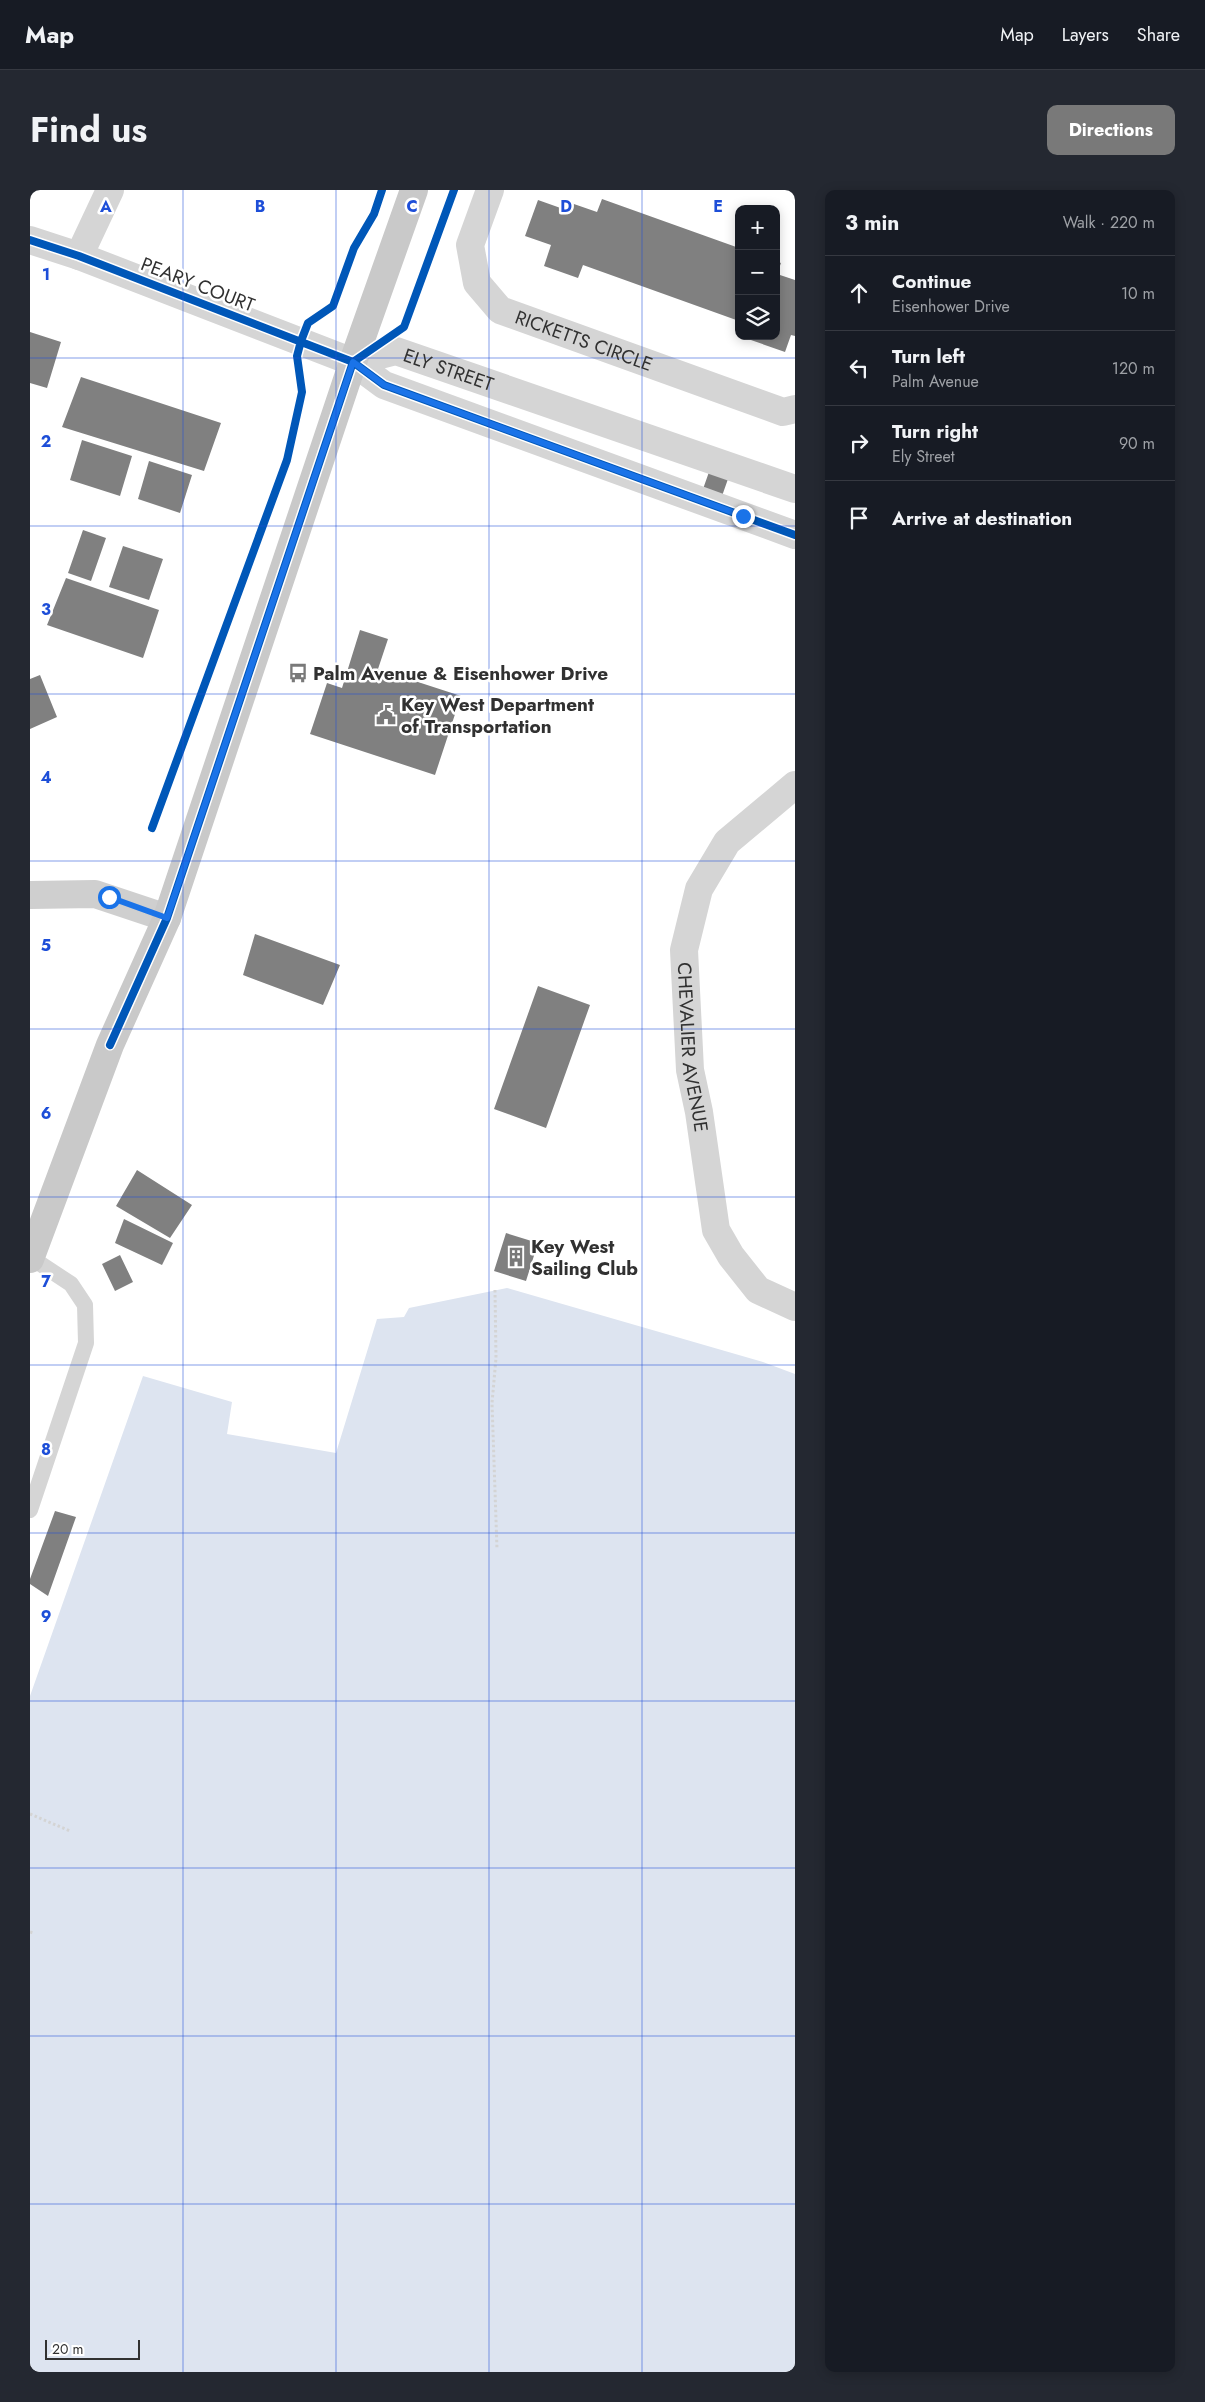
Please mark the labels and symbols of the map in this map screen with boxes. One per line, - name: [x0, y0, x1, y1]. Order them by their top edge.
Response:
- text: A: [99, 195, 112, 218]
- text: B: [255, 195, 265, 218]
- text: C: [406, 195, 418, 218]
- text: D: [560, 195, 572, 218]
- text: E: [713, 195, 723, 218]
- street label: PEARY COURT: [137, 250, 259, 319]
- text: 1: [42, 263, 50, 286]
- street label: RICKETTS CIRCLE: [511, 304, 656, 378]
- street label: ELY STREET: [400, 342, 497, 398]
- text: 2: [41, 430, 51, 453]
- route end: [732, 505, 755, 528]
- text: 3: [41, 598, 51, 621]
- place label: Palm Avenue & Eisenhower Drive: [313, 660, 608, 687]
- bus stop icon: Palm Avenue & Eisenhower Drive: [287, 662, 309, 684]
- place label: Key West Department of Transportation: [401, 691, 594, 740]
- public building icon: Key West Department of Transportation: [375, 704, 397, 726]
- text: 4: [40, 766, 52, 789]
- route start: [98, 886, 121, 909]
- text: 5: [41, 934, 51, 957]
- street label: CHEVALIER AVENUE: [671, 962, 715, 1134]
- text: 6: [41, 1102, 51, 1125]
- place label: Key West Sailing Club: [531, 1233, 638, 1282]
- building icon: Key West Sailing Club: [505, 1246, 527, 1268]
- text: 7: [41, 1270, 51, 1293]
- text: 8: [41, 1438, 51, 1461]
- text: 9: [41, 1605, 51, 1628]
- scale bar: [45, 2337, 140, 2360]

